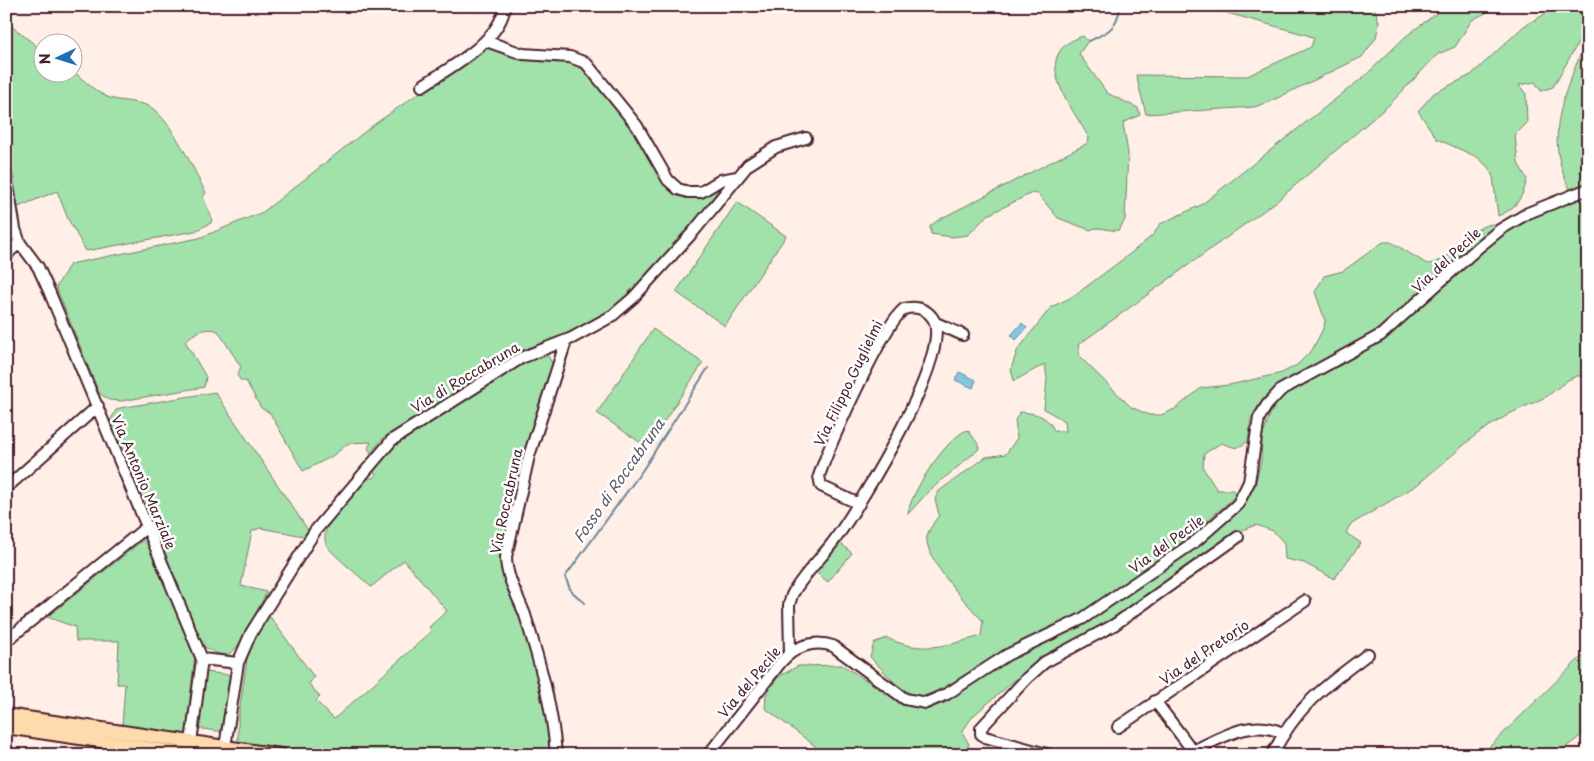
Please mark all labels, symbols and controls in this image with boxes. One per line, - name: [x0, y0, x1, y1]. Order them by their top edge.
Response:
- north arrow: [32, 32, 82, 82]
- text: N: [34, 53, 55, 65]
- street label: Via del Pecile: [1407, 222, 1485, 298]
- street label: Via Filippo Guglielmi: [808, 316, 888, 450]
- street label: Via di Roccabruna: [407, 336, 523, 418]
- street label: Via Antonio Marziale: [106, 411, 182, 553]
- water label: Fosso di Roccabruna: [566, 412, 670, 547]
- street label: Via Roccabruna: [485, 445, 528, 556]
- street label: Via del Pecile: [1124, 510, 1208, 578]
- street label: Via del Pretorio: [1155, 614, 1253, 690]
- street label: Via del Pecile: [713, 642, 785, 722]

